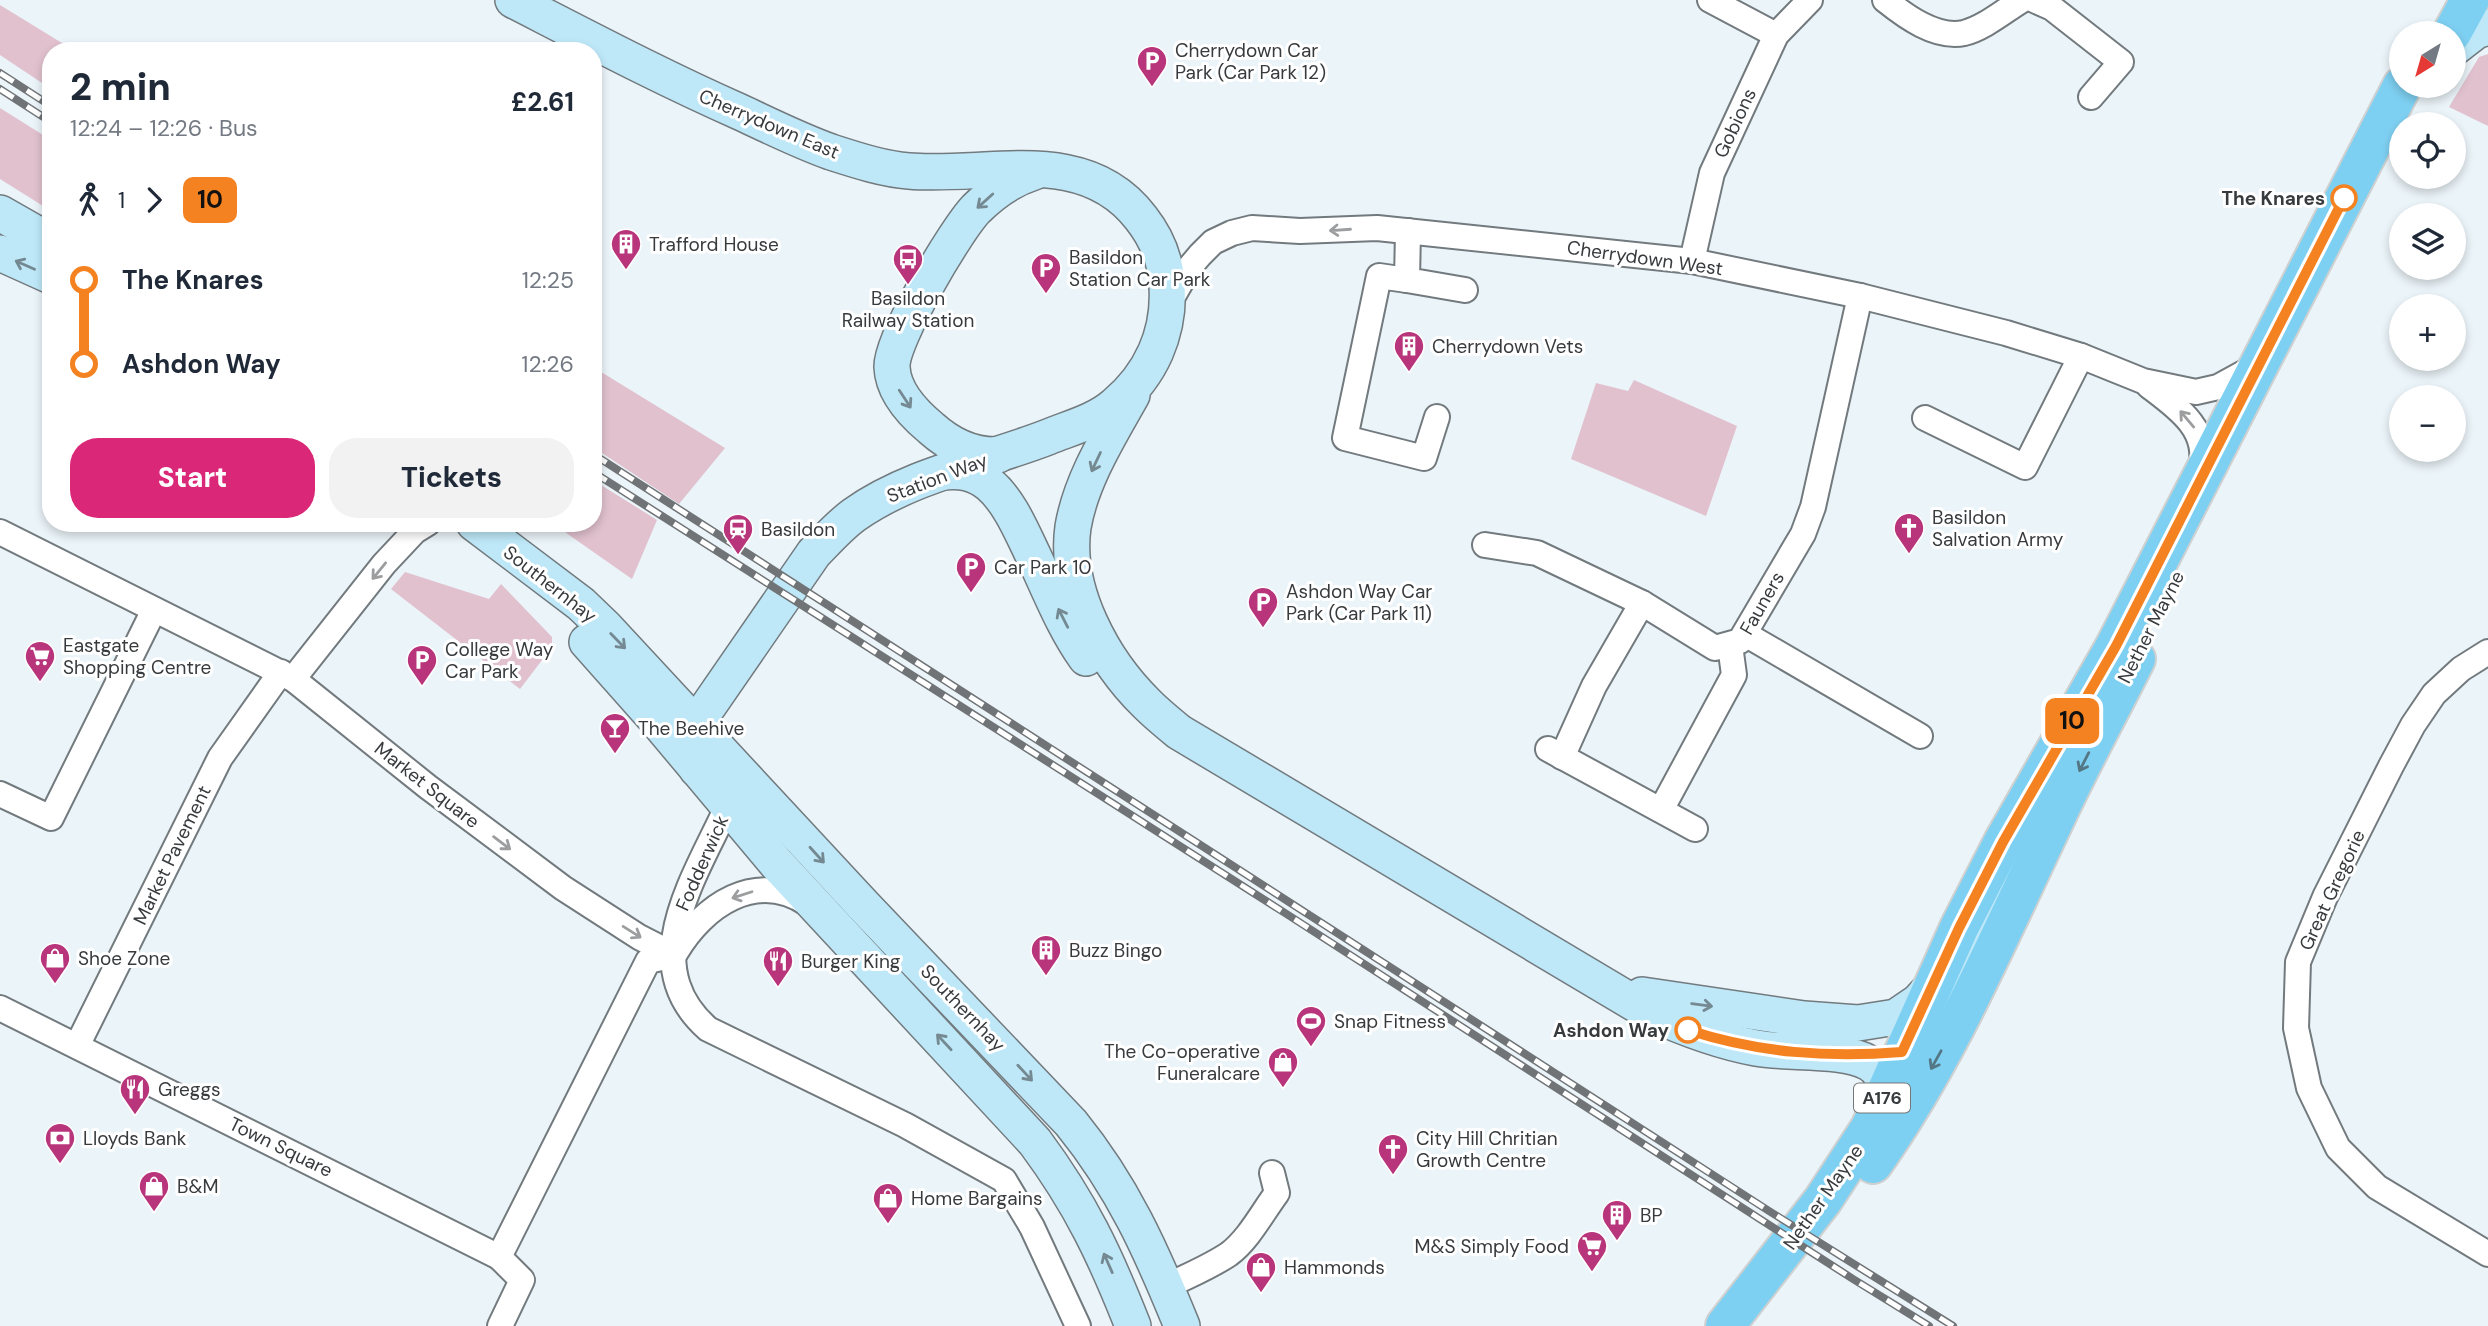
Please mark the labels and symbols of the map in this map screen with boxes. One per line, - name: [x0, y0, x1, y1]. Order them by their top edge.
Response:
- north arrow: [2389, 21, 2466, 98]
- place label: Cherrydown Car Park (Car Park 12): [1175, 38, 1326, 85]
- parking icon: Cherrydown Car Park (Car Park 12): [1135, 44, 1169, 88]
- street label: Cherrydown East: [695, 83, 843, 165]
- street label: Gobions: [1708, 84, 1762, 162]
- marker: The Knares: [2331, 185, 2357, 211]
- place label: The Knares: [2222, 186, 2325, 211]
- one-way arrow: [976, 193, 994, 209]
- one-way arrow: [1329, 223, 1352, 236]
- building icon: Trafford House: [609, 227, 643, 271]
- place label: Trafford House: [649, 232, 779, 257]
- street label: Cherrydown West: [1565, 235, 1725, 281]
- bus stop icon: Basildon Railway Station: [891, 242, 925, 286]
- place label: Basildon Station Car Park: [1069, 245, 1211, 292]
- parking icon: Basildon Station Car Park: [1029, 251, 1063, 295]
- one-way arrow: [15, 258, 37, 271]
- place label: Basildon Railway Station: [842, 286, 974, 333]
- building icon: Cherrydown Vets: [1392, 329, 1426, 373]
- place label: Cherrydown Vets: [1432, 334, 1583, 359]
- one-way arrow: [897, 389, 912, 408]
- one-way arrow: [2179, 410, 2195, 428]
- street label: Station Way: [883, 447, 991, 509]
- one-way arrow: [1089, 451, 1103, 472]
- place label: Basildon Salvation Army: [1932, 505, 2064, 552]
- church icon: Basildon Salvation Army: [1892, 511, 1926, 555]
- station icon: Basildon: [721, 512, 755, 556]
- place label: Basildon: [761, 517, 835, 542]
- street label: Southernhay: [498, 540, 602, 629]
- parking icon: Car Park 10: [954, 550, 988, 594]
- place label: Car Park 10: [994, 555, 1092, 580]
- one-way arrow: [372, 561, 387, 579]
- street label: Nether Mayne: [2112, 566, 2190, 688]
- street label: Fauners: [1734, 567, 1790, 639]
- place label: Ashdon Way Car Park (Car Park 11): [1286, 579, 1432, 626]
- parking icon: Ashdon Way Car Park (Car Park 11): [1246, 585, 1280, 629]
- one-way arrow: [1055, 608, 1069, 629]
- one-way arrow: [610, 632, 627, 649]
- place label: Eastgate Shopping Centre: [63, 633, 211, 680]
- place label: College Way Car Park: [445, 637, 554, 684]
- supermarket icon: Eastgate Shopping Centre: [23, 639, 57, 683]
- parking icon: College Way Car Park: [405, 643, 439, 687]
- line badge: 10: [2040, 698, 2104, 744]
- bar icon: The Beehive: [598, 711, 632, 755]
- place label: The Beehive: [638, 716, 744, 741]
- street label: Market Square: [369, 736, 485, 834]
- one-way arrow: [2076, 751, 2090, 772]
- street label: Market Pavement: [127, 781, 217, 929]
- street label: Fodderwick: [670, 811, 734, 915]
- street label: Great Gregorie: [2293, 826, 2371, 954]
- one-way arrow: [493, 835, 512, 850]
- one-way arrow: [809, 846, 826, 863]
- one-way arrow: [731, 890, 753, 902]
- one-way arrow: [621, 925, 641, 939]
- building icon: Buzz Bingo: [1029, 933, 1063, 977]
- place label: Buzz Bingo: [1069, 938, 1162, 963]
- shop icon: Shoe Zone: [38, 941, 72, 985]
- restaurant icon: Burger King: [761, 944, 795, 988]
- place label: Shoe Zone: [78, 946, 170, 971]
- place label: Burger King: [801, 949, 901, 974]
- street label: Southernhay: [915, 959, 1011, 1057]
- one-way arrow: [1690, 999, 1713, 1012]
- sports icon: Snap Fitness: [1294, 1004, 1328, 1048]
- place label: Snap Fitness: [1334, 1009, 1446, 1034]
- marker: Ashdon Way: [1675, 1017, 1701, 1043]
- place label: Ashdon Way: [1553, 1018, 1670, 1043]
- one-way arrow: [935, 1034, 952, 1051]
- place label: The Co-operative Funeralcare: [1104, 1039, 1260, 1086]
- shop icon: The Co-operative Funeralcare: [1266, 1045, 1300, 1089]
- one-way arrow: [1929, 1050, 1943, 1070]
- one-way arrow: [1016, 1064, 1033, 1081]
- restaurant icon: Greggs: [118, 1072, 152, 1116]
- place label: Greggs: [158, 1077, 221, 1102]
- road number: A176: [1854, 1084, 1910, 1112]
- street label: Town Square: [225, 1111, 337, 1183]
- bank icon: Lloyds Bank: [43, 1121, 77, 1165]
- place label: Lloyds Bank: [83, 1126, 187, 1151]
- place label: City Hill Chritian Growth Centre: [1416, 1126, 1558, 1173]
- church icon: City Hill Chritian Growth Centre: [1376, 1132, 1410, 1176]
- street label: Nether Mayne: [1777, 1139, 1869, 1255]
- shop icon: B&M: [137, 1169, 171, 1213]
- place label: B&M: [177, 1174, 218, 1199]
- shop icon: Home Bargains: [871, 1181, 905, 1225]
- place label: Home Bargains: [911, 1186, 1043, 1211]
- building icon: BP: [1600, 1198, 1634, 1242]
- place label: BP: [1640, 1203, 1662, 1228]
- supermarket icon: M&S Simply Food: [1575, 1229, 1609, 1273]
- place label: M&S Simply Food: [1415, 1234, 1569, 1259]
- shop icon: Hammonds: [1244, 1250, 1278, 1294]
- one-way arrow: [1101, 1252, 1114, 1274]
- place label: Hammonds: [1284, 1255, 1385, 1280]

